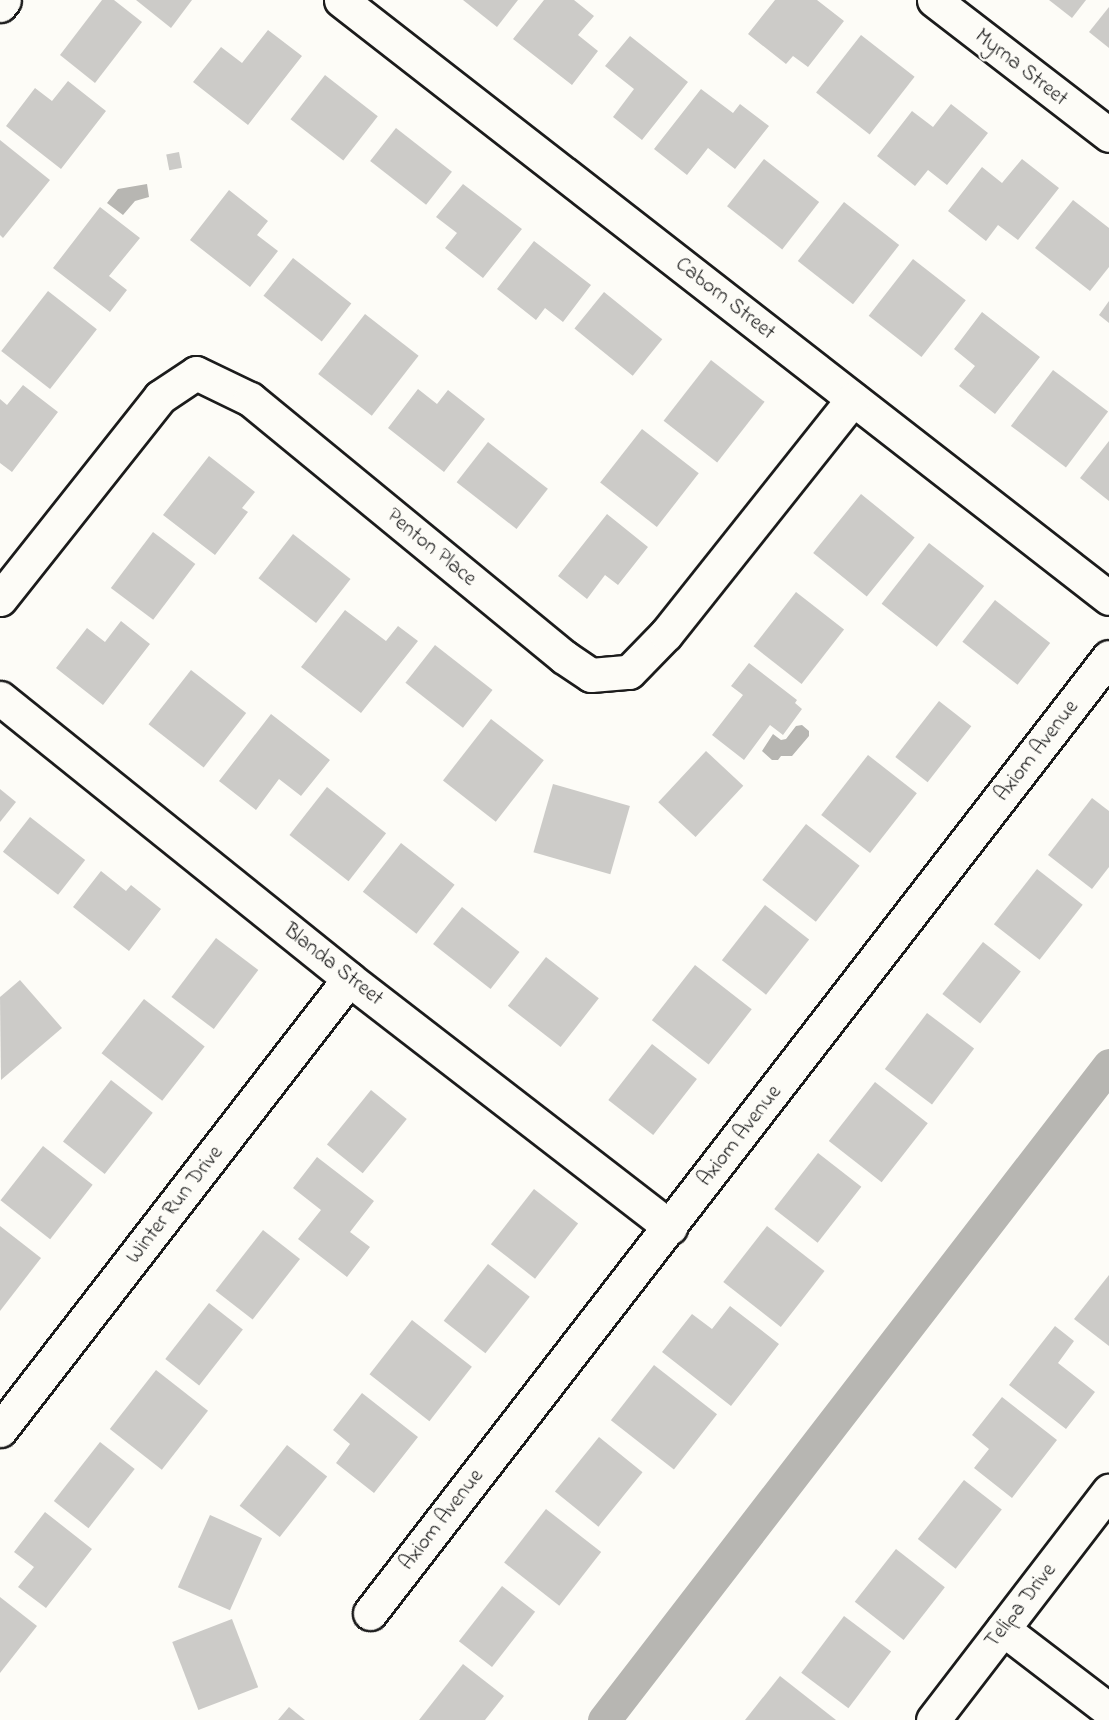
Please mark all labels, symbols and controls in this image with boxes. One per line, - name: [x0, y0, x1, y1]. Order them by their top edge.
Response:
- street label: Myrna Street: [970, 24, 1072, 112]
- street label: Caborn Street: [670, 252, 780, 346]
- street label: Penton Place: [381, 504, 481, 592]
- street label: Axiom Avenue: [990, 695, 1084, 807]
- street label: Blanda Street: [278, 918, 388, 1012]
- street label: Axiom Avenue: [693, 1080, 787, 1192]
- street label: Winter Run Drive: [121, 1141, 229, 1269]
- street label: Axiom Avenue: [395, 1464, 489, 1576]
- street label: Telipa Drive: [980, 1559, 1062, 1653]

